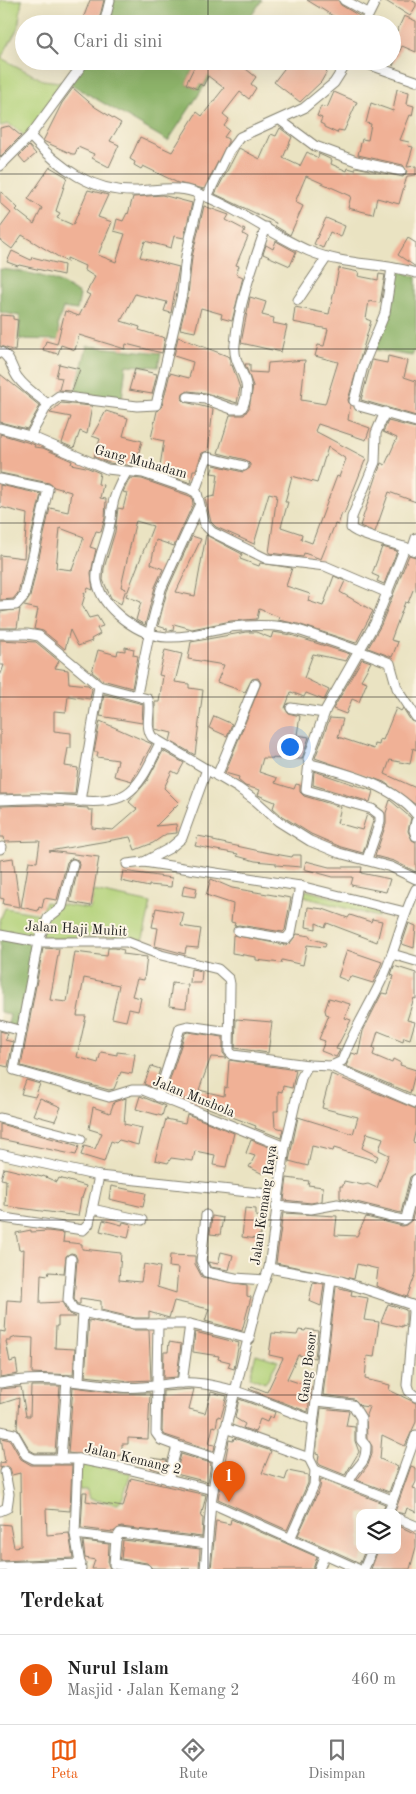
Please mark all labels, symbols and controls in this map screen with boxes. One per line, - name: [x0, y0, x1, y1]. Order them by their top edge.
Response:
- search box: [15, 15, 401, 70]
- icon: search: [33, 29, 61, 57]
- text: Cari di sini: [73, 33, 163, 52]
- street label: Gang Muhadam: [93, 443, 188, 481]
- your location: [277, 734, 303, 760]
- street label: Jalan Haji Muhit: [25, 919, 127, 939]
- street label: Jalan Mushola: [151, 1074, 237, 1120]
- street label: Jalan Kemang Raya: [249, 1144, 279, 1266]
- street label: Gang Bosor: [297, 1331, 319, 1403]
- street label: Jalan Kemang 2: [83, 1441, 183, 1477]
- pin: 1: [213, 1461, 245, 1502]
- map controls: [356, 1509, 401, 1554]
- button: layers: [356, 1509, 401, 1554]
- text: Terdekat: [20, 1591, 104, 1612]
- text: Nurul Islam: [67, 1660, 169, 1679]
- text: 1: [31, 1672, 41, 1688]
- text: 460 m: [351, 1672, 396, 1688]
- text: Masjid · Jalan Kemang 2: [67, 1683, 239, 1699]
- tab: Peta: [50, 1736, 78, 1783]
- tab: Rute: [179, 1736, 208, 1783]
- tab: Disimpan: [308, 1736, 366, 1783]

